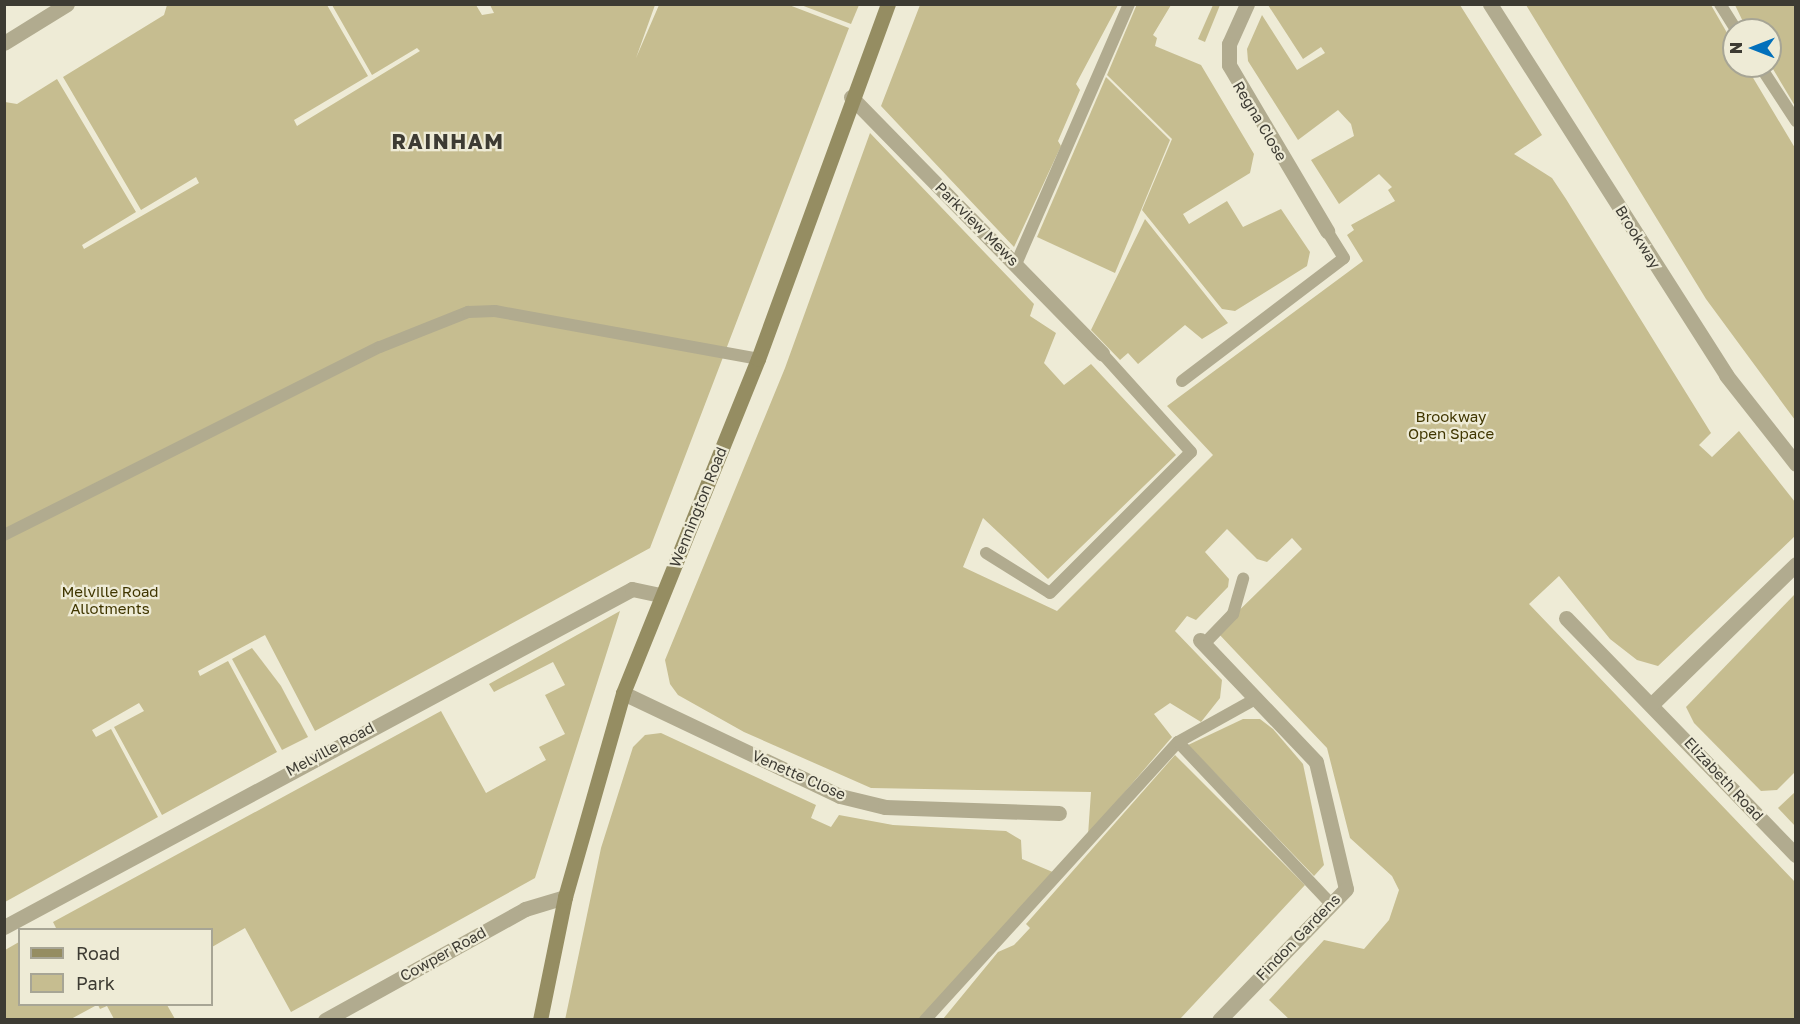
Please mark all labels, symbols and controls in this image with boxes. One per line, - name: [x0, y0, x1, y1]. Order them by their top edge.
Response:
- north arrow: [1722, 18, 1782, 78]
- text: N: [1726, 42, 1746, 54]
- street label: Regna Close: [1229, 78, 1291, 164]
- district label: RAINHAM: [392, 128, 504, 154]
- street label: Parkview Mews: [931, 178, 1023, 270]
- street label: Brookway: [1612, 202, 1664, 272]
- park label: Brookway Open Space: [1408, 407, 1494, 442]
- street label: Wennington Road: [666, 444, 730, 570]
- park label: Melville Road Allotments: [61, 582, 159, 617]
- street label: Melville Road: [283, 718, 377, 780]
- street label: Elizabeth Road: [1681, 733, 1767, 825]
- street label: Venette Close: [749, 746, 849, 804]
- street label: Findon Gardens: [1252, 890, 1344, 984]
- street label: Cowper Road: [397, 923, 489, 985]
- legend: [18, 928, 213, 1006]
- text: Road: [76, 942, 120, 964]
- text: Park: [76, 972, 115, 994]

